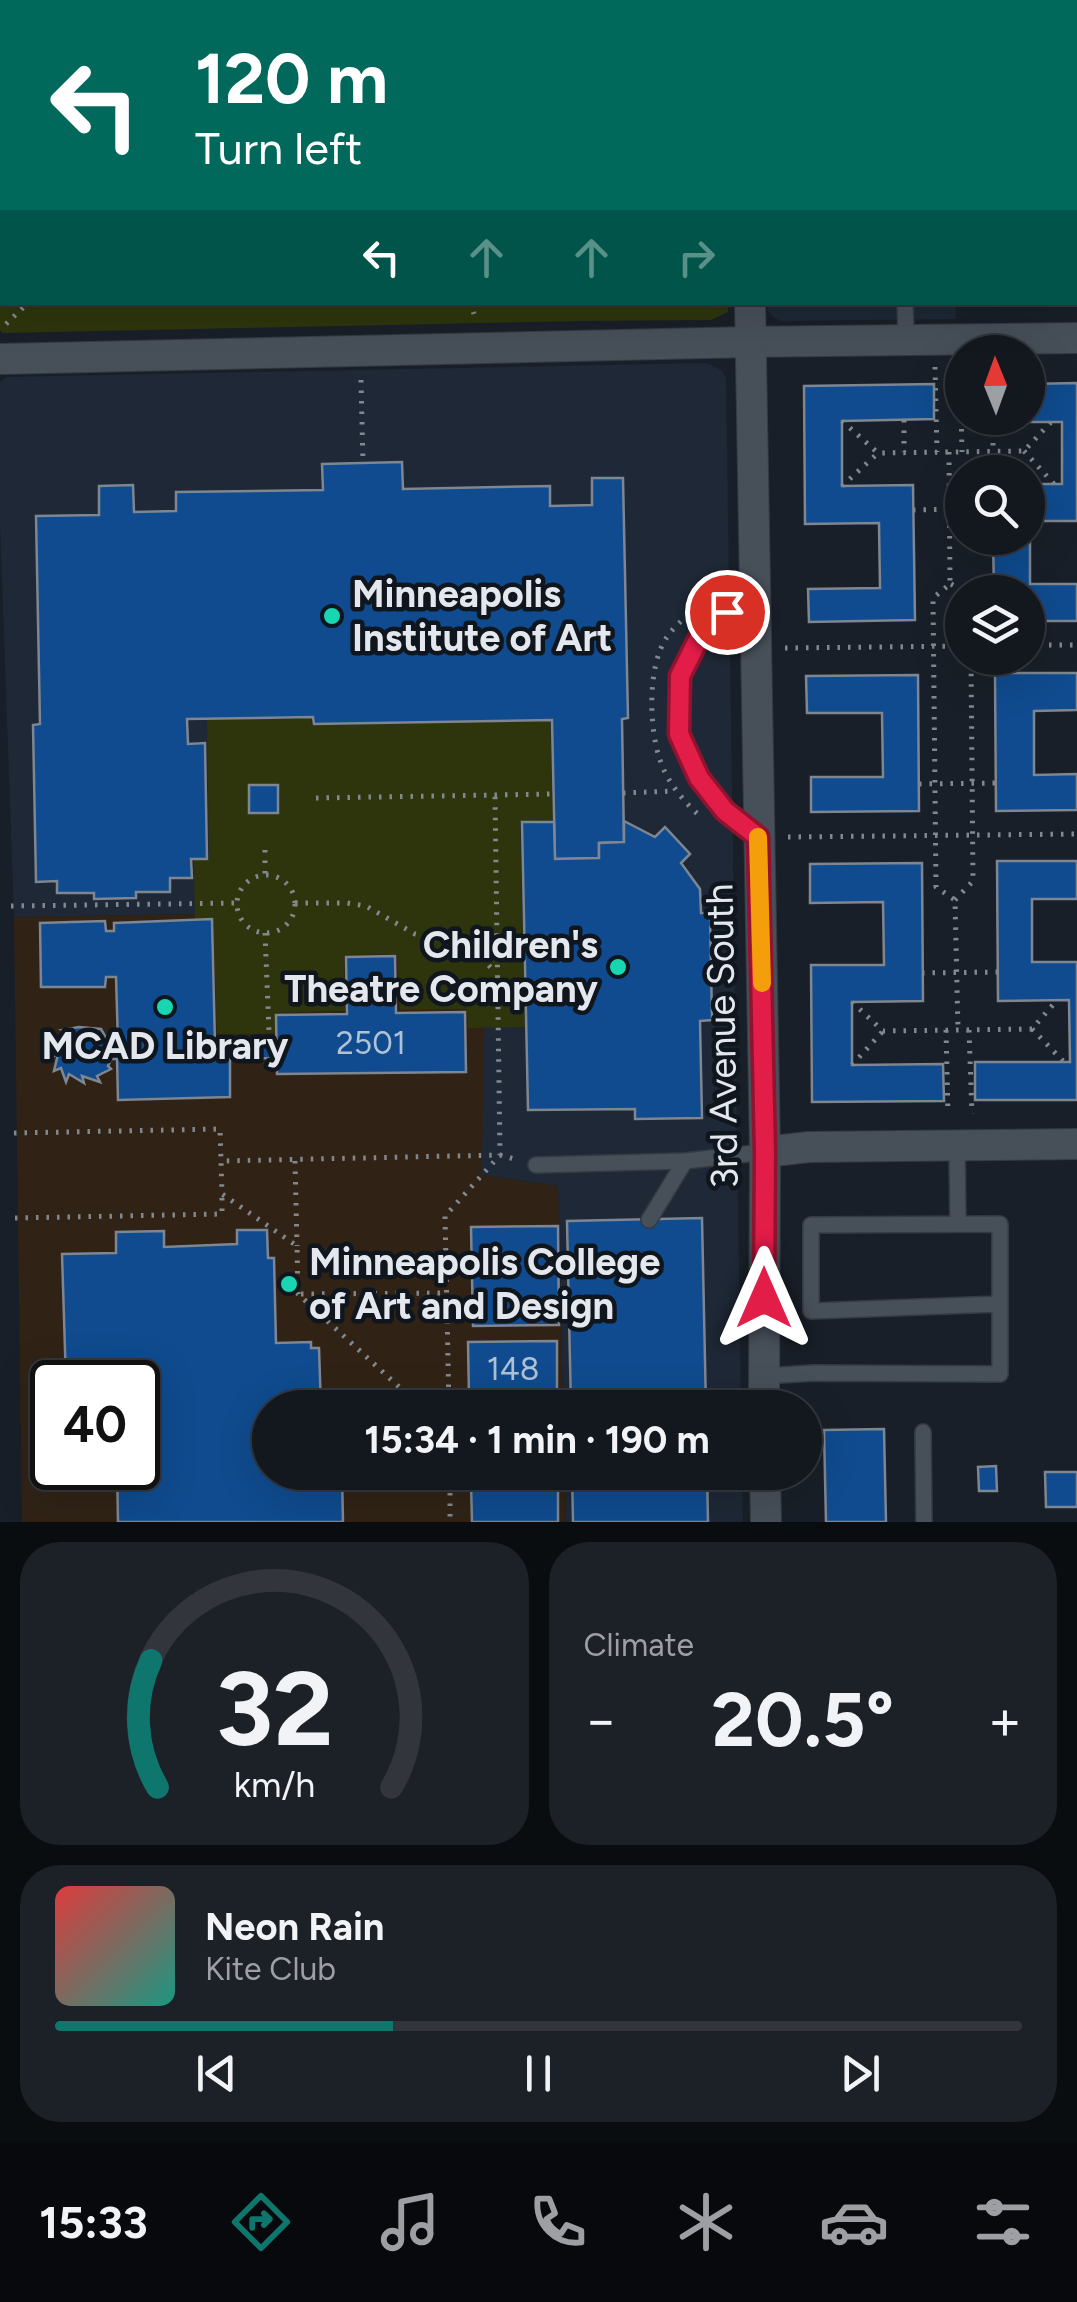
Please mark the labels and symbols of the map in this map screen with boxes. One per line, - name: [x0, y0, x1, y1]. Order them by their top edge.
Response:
- north arrow: [945, 335, 1045, 435]
- pin: [685, 570, 770, 655]
- place label: Minneapolis Institute of Art: [352, 571, 612, 661]
- marker: Minneapolis Institute of Art: [321, 605, 343, 627]
- street label: 3rd Avenue South: [696, 883, 748, 1189]
- place label: Children's Theatre Company: [284, 922, 598, 1012]
- marker: Children's Theatre Company: [607, 956, 629, 978]
- marker: MCAD Library: [154, 996, 176, 1018]
- place label: MCAD Library: [42, 1023, 289, 1069]
- house number: 2501: [336, 1024, 406, 1062]
- place label: Minneapolis College of Art and Design: [309, 1239, 660, 1329]
- position arrow: [712, 1246, 816, 1350]
- marker: Minneapolis College of Art and Design: [278, 1273, 300, 1295]
- house number: 148: [487, 1350, 539, 1388]
- speed limit sign: 40: [30, 1360, 160, 1490]

